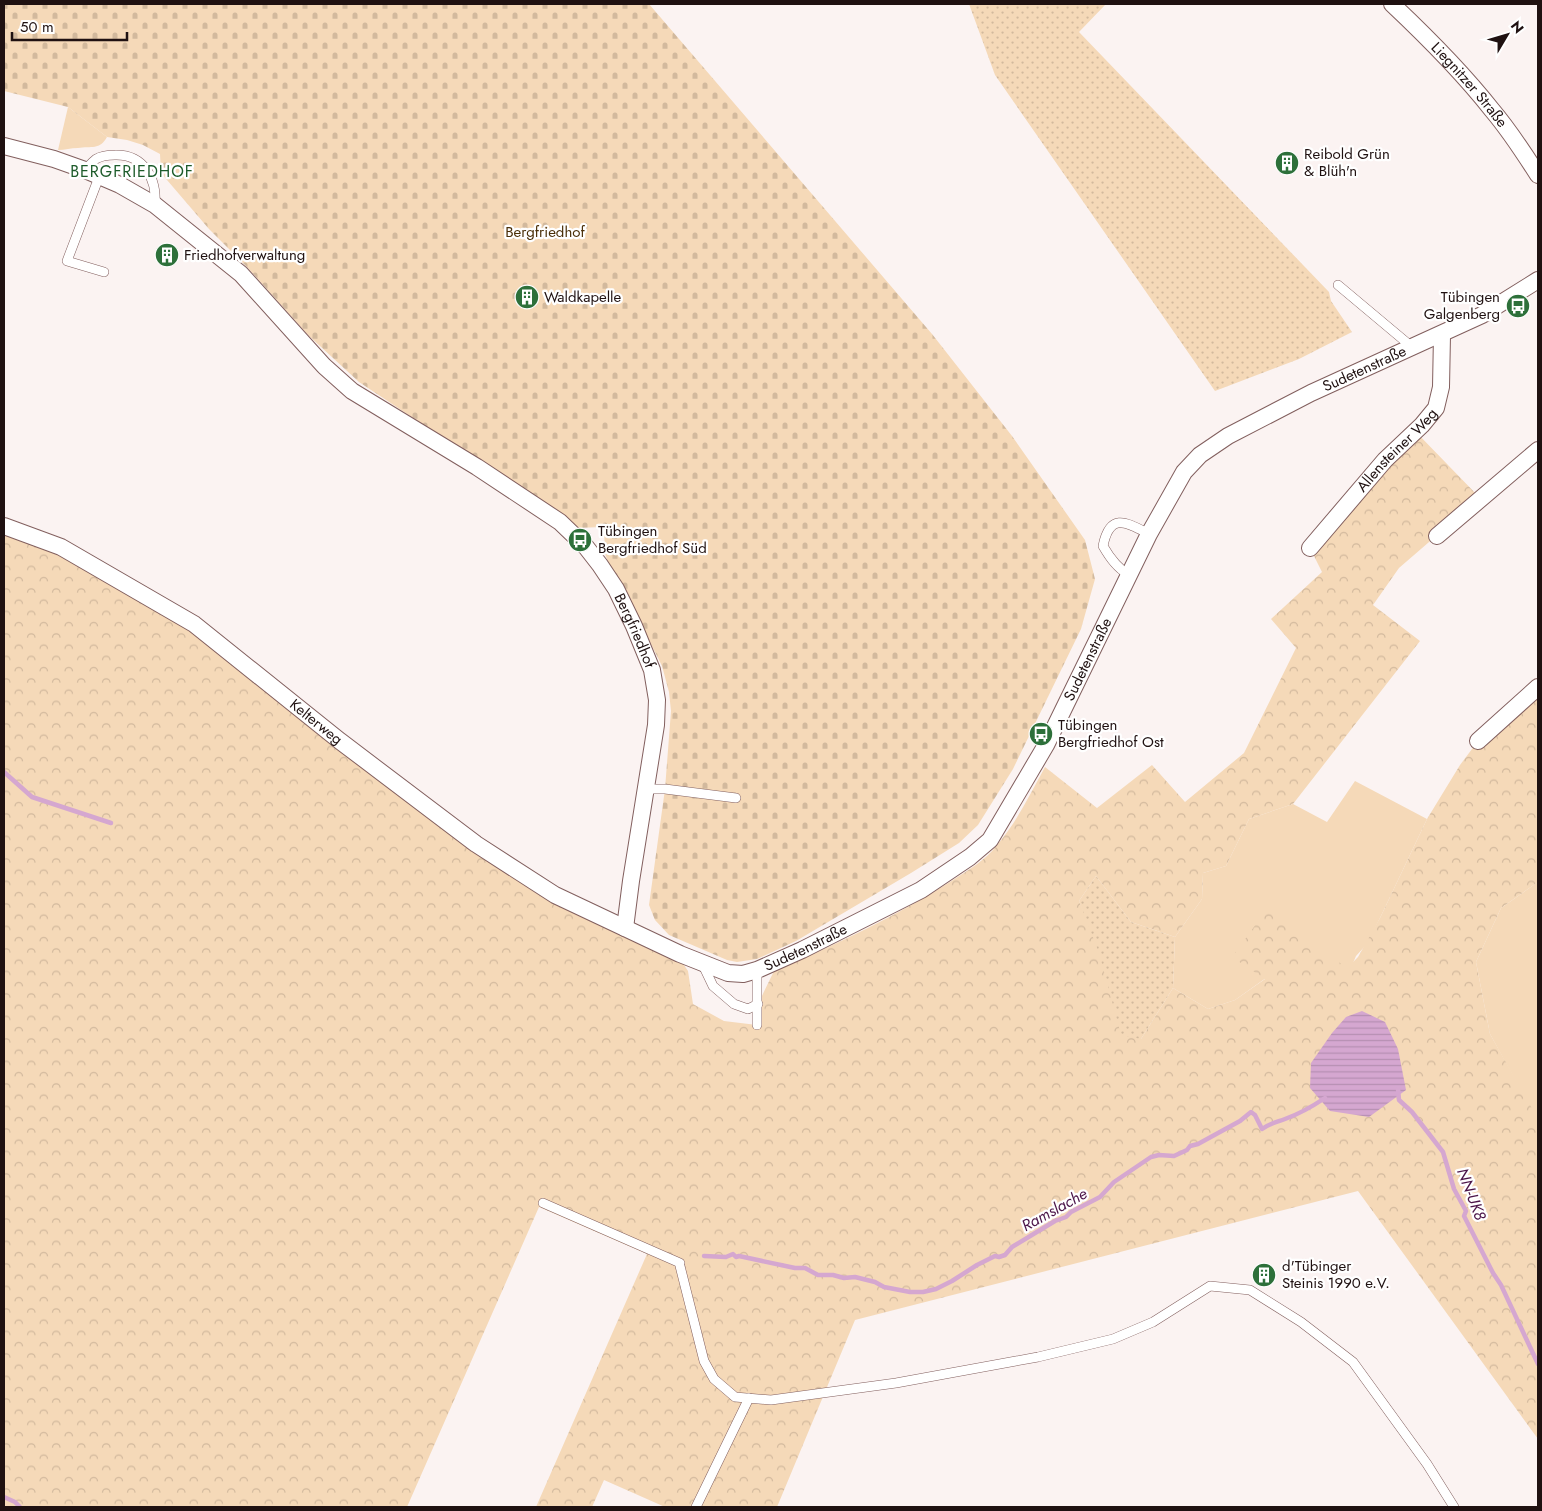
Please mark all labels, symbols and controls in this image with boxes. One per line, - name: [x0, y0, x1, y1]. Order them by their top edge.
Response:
- scale bar: [12, 10, 128, 42]
- north arrow: [1482, 10, 1532, 60]
- text: 50 m: [20, 16, 54, 38]
- text: N: [1506, 16, 1529, 38]
- street label: Liegnitzer Straße: [1426, 37, 1513, 132]
- place label: Reibold Grün & Blüh'n: [1304, 143, 1390, 182]
- building icon: Reibold Grün & Blüh'n: [1274, 150, 1300, 176]
- district label: BERGFRIEDHOF: [70, 160, 194, 183]
- park label: Bergfriedhof: [505, 221, 585, 243]
- building icon: Friedhofverwaltung: [154, 242, 180, 268]
- place label: Friedhofverwaltung: [184, 244, 305, 266]
- building icon: Waldkapelle: [514, 284, 540, 310]
- place label: Waldkapelle: [544, 286, 622, 308]
- place label: Tübingen Galgenberg: [1424, 286, 1500, 325]
- bus stop icon: Tübingen Galgenberg: [1505, 293, 1531, 319]
- street label: Sudetenstraße: [1319, 340, 1410, 397]
- street label: Allensteiner Weg: [1351, 403, 1443, 497]
- place label: Tübingen Bergfriedhof Süd: [598, 520, 707, 559]
- bus stop icon: Tübingen Bergfriedhof Süd: [567, 527, 593, 553]
- street label: Bergfriedhof: [609, 590, 661, 672]
- street label: Sudetenstraße: [1058, 614, 1118, 705]
- street label: Kelterweg: [285, 694, 347, 750]
- place label: Tübingen Bergfriedhof Ost: [1058, 714, 1164, 753]
- bus stop icon: Tübingen Bergfriedhof Ost: [1028, 721, 1054, 747]
- street label: Sudetenstraße: [760, 918, 851, 977]
- water label: NN-UK8: [1451, 1165, 1492, 1224]
- water label: Ramslache: [1017, 1182, 1091, 1237]
- place label: d'Tübinger Steinis 1990 e.V.: [1282, 1255, 1390, 1294]
- building icon: d'Tübinger Steinis 1990 e.V.: [1251, 1262, 1277, 1288]

